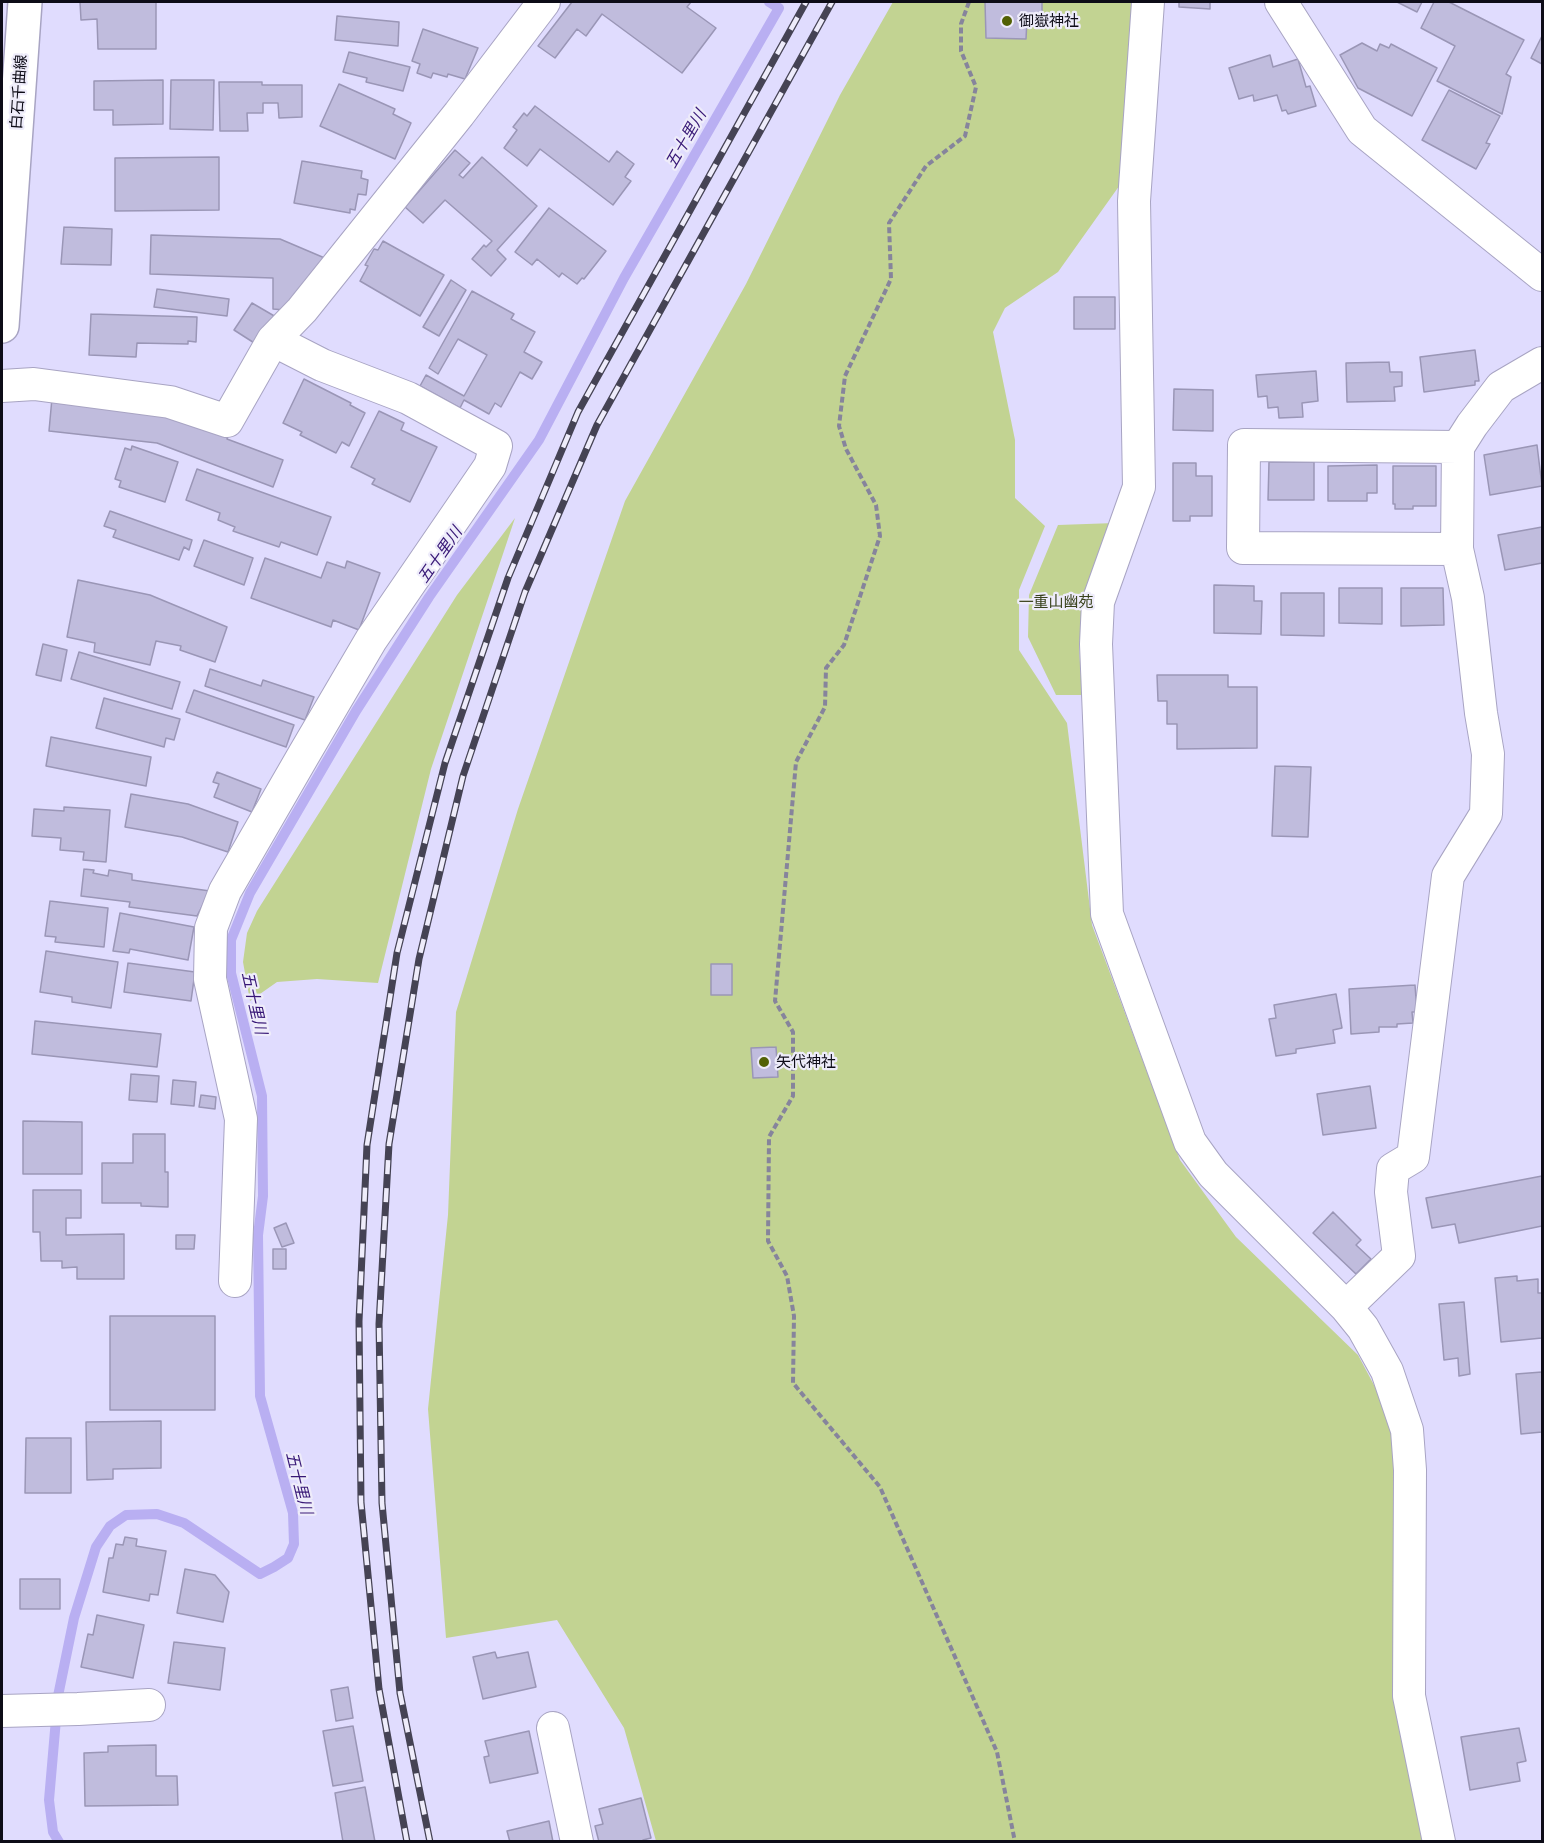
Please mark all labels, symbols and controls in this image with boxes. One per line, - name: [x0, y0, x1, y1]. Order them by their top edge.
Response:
- place label: 御嶽神社: [1019, 12, 1079, 30]
- marker: 御嶽神社: [1000, 14, 1014, 28]
- street label: 白石千曲線: [7, 54, 31, 130]
- water label: 五十里川: [662, 106, 710, 172]
- water label: 五十里川: [414, 523, 466, 587]
- park label: 一重山幽苑: [1019, 593, 1093, 611]
- water label: 五十里川: [237, 970, 271, 1036]
- place label: 矢代神社: [776, 1053, 836, 1071]
- marker: 矢代神社: [757, 1055, 771, 1069]
- water label: 五十里川: [282, 1450, 316, 1516]

